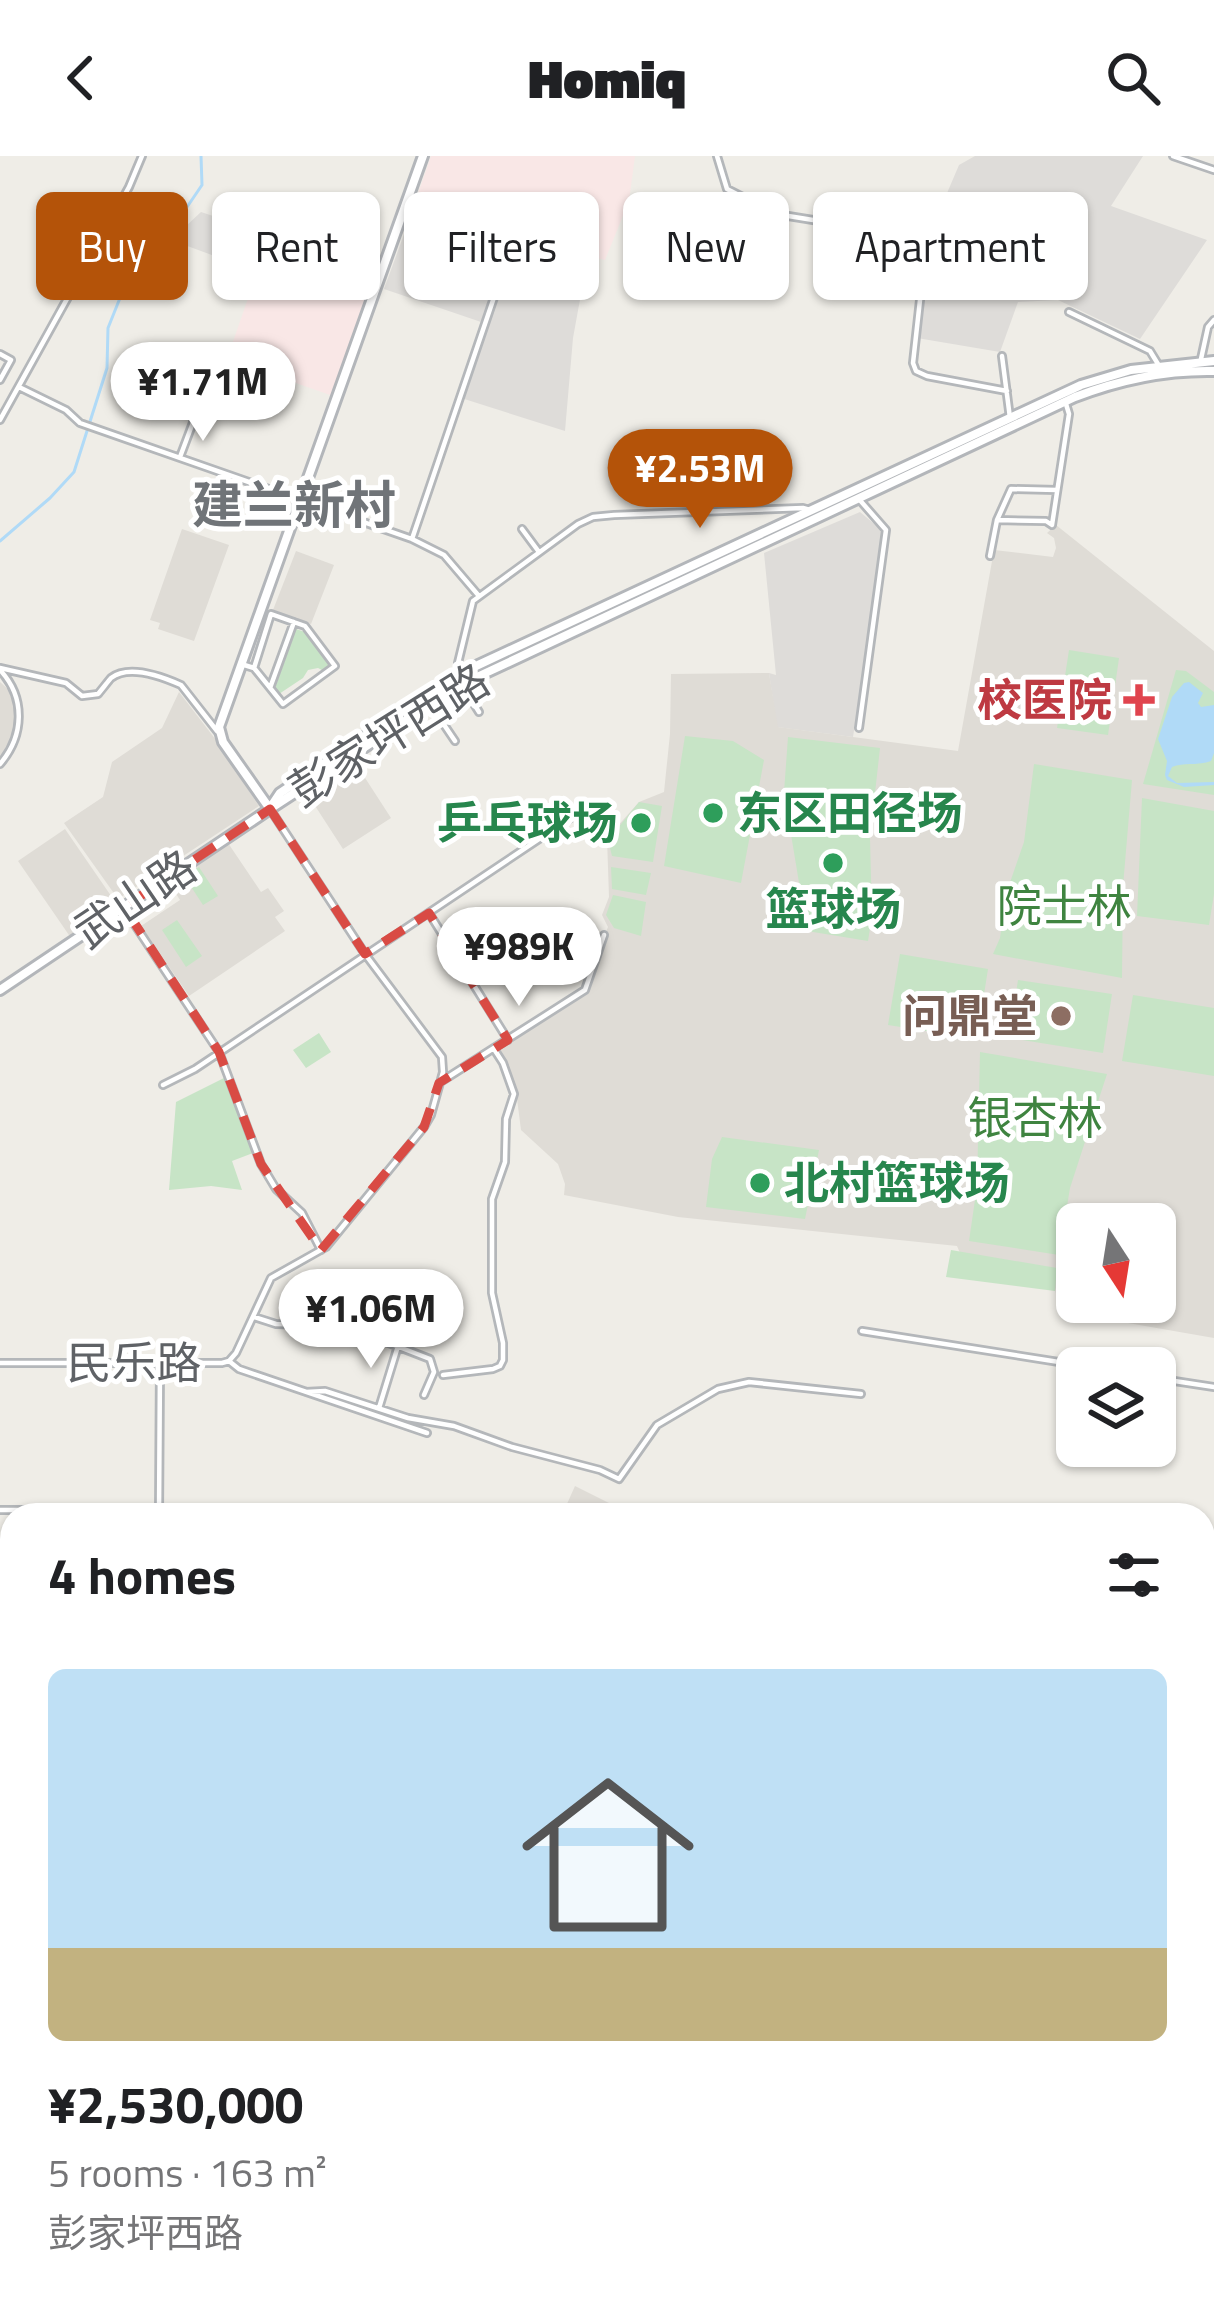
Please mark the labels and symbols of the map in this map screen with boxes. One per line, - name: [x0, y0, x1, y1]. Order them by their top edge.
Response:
- pin: ¥1.71M: [105, 342, 301, 444]
- pin: ¥2.53M: [602, 429, 798, 531]
- district label: 建兰新村: [192, 465, 396, 543]
- street label: 彭家坪西路: [275, 646, 502, 823]
- place label: 校医院: [977, 665, 1112, 733]
- marker: 校医院: [1123, 684, 1155, 716]
- place label: 东区田径场: [737, 778, 962, 846]
- place label: 乒乓球场: [437, 788, 617, 856]
- marker: 东区田径场: [700, 800, 726, 826]
- marker: 乒乓球场: [628, 810, 654, 836]
- street label: 武山路: [59, 832, 209, 964]
- marker: 篮球场: [820, 850, 846, 876]
- park label: 院士林: [996, 871, 1132, 939]
- place label: 篮球场: [765, 874, 901, 942]
- pin: ¥989K: [435, 907, 603, 1009]
- place label: 问鼎堂: [902, 981, 1037, 1049]
- marker: 问鼎堂: [1048, 1003, 1074, 1029]
- park label: 银杏林: [967, 1083, 1103, 1151]
- place label: 北村篮球场: [784, 1148, 1009, 1216]
- marker: 北村篮球场: [747, 1170, 773, 1196]
- north arrow: [1056, 1203, 1176, 1323]
- pin: ¥1.06M: [273, 1269, 469, 1371]
- street label: 民乐路: [66, 1328, 202, 1396]

